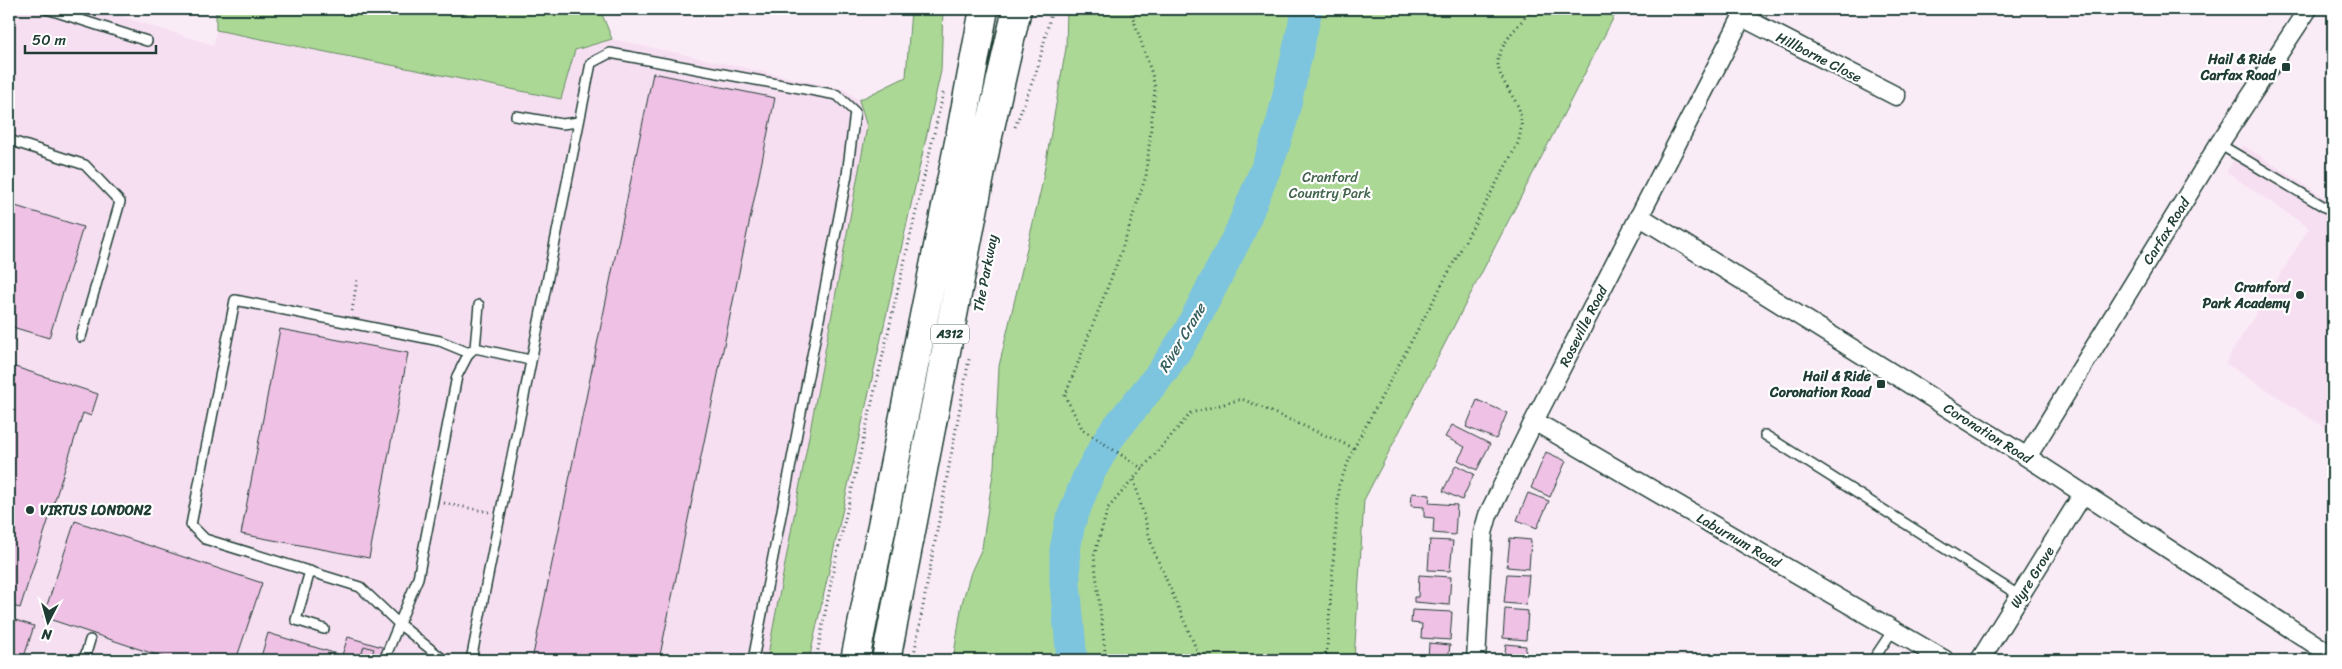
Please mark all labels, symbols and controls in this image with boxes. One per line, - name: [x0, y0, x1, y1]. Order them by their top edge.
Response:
- scale bar: [25, 22, 156, 54]
- street label: Hillborne Close: [1771, 25, 1866, 90]
- text: 50 m: [32, 27, 67, 53]
- place label: Hail & Ride Carfax Road: [2200, 47, 2278, 88]
- marker: Hail & Ride Carfax Road: [2280, 61, 2292, 73]
- park label: Cranford Country Park: [1289, 165, 1371, 206]
- street label: Carfax Road: [2136, 191, 2198, 270]
- street label: The Parkway: [966, 232, 1005, 314]
- place label: Cranford Park Academy: [2202, 275, 2292, 316]
- street label: Roseville Road: [1552, 280, 1615, 371]
- marker: Cranford Park Academy: [2294, 289, 2306, 301]
- water label: River Crane: [1151, 297, 1214, 378]
- road number: A312: [931, 324, 969, 344]
- place label: Hail & Ride Coronation Road: [1769, 364, 1873, 405]
- marker: Hail & Ride Coronation Road: [1875, 378, 1887, 390]
- street label: Coronation Road: [1938, 396, 2039, 472]
- place label: VIRTUS LONDON2: [40, 498, 153, 523]
- marker: VIRTUS LONDON2: [24, 504, 36, 516]
- street label: Laburnum Road: [1692, 506, 1787, 576]
- street label: Wyre Grove: [2003, 541, 2062, 613]
- north arrow: [22, 596, 72, 646]
- text: N: [40, 621, 54, 647]

